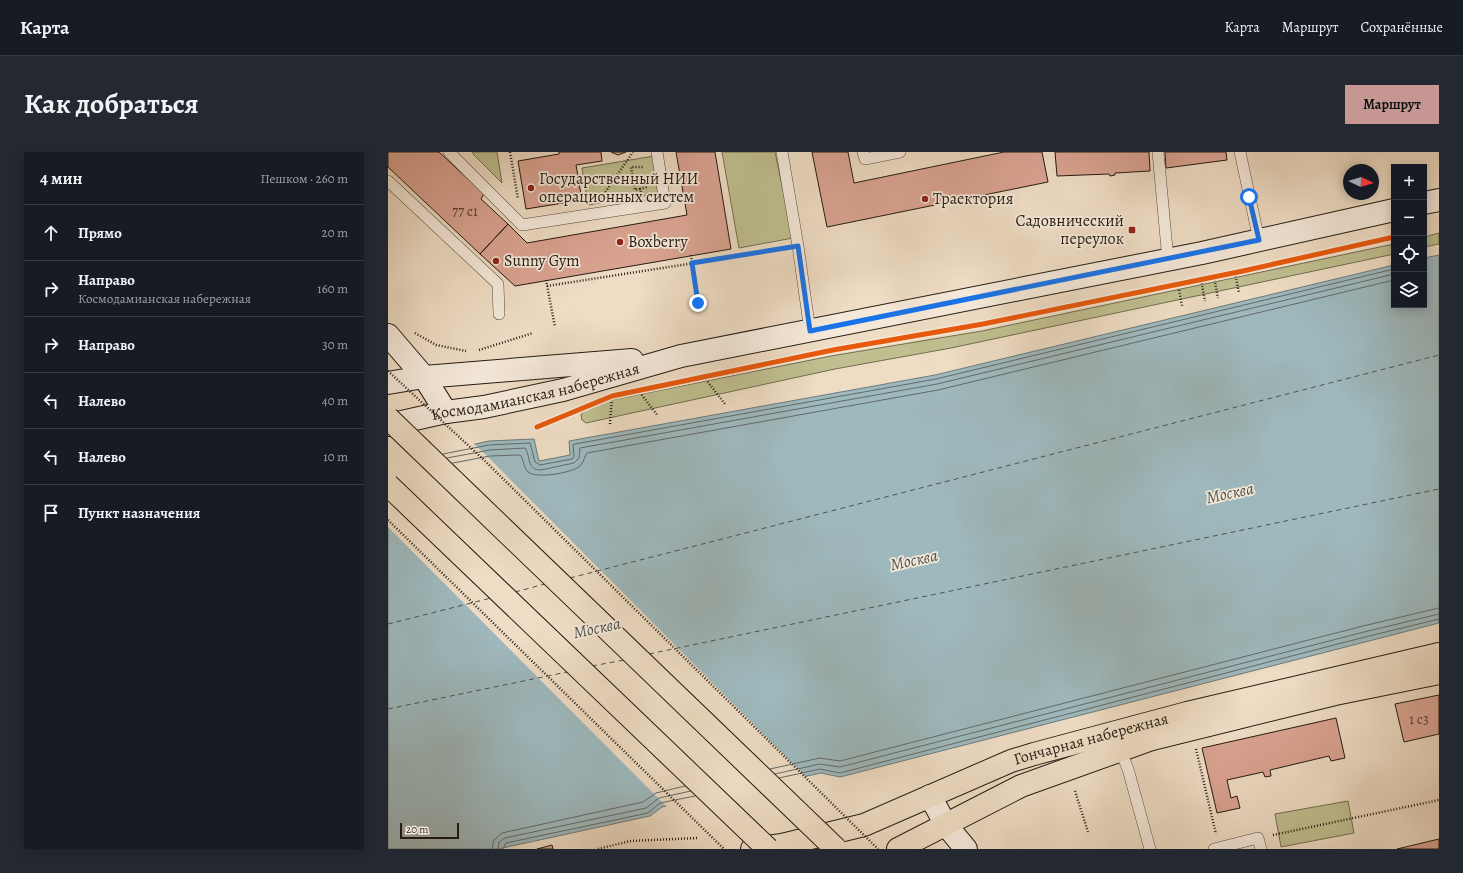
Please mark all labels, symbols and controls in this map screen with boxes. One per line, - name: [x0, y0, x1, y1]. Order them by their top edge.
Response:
- text: Карта: [20, 15, 69, 41]
- text: Карта: [1225, 18, 1260, 37]
- text: Маршрут: [1282, 18, 1338, 37]
- text: Сохранённые: [1360, 18, 1443, 37]
- text: Как добраться: [24, 85, 199, 123]
- button: Маршрут: [1345, 85, 1439, 124]
- north arrow: [1343, 164, 1379, 200]
- map controls: [1391, 164, 1427, 308]
- button: +: [1391, 164, 1427, 200]
- text: 4 мин: [40, 167, 83, 190]
- place label: Государственный НИИ операционных систем: [539, 168, 699, 208]
- text: Пешком · 260 m: [260, 170, 348, 187]
- marker: Государственный НИИ операционных систем: [526, 183, 536, 193]
- place label: Траектория: [933, 188, 1014, 210]
- route start: [1240, 188, 1258, 206]
- marker: Траектория: [920, 194, 930, 204]
- button: −: [1391, 200, 1427, 236]
- house number: 77 с1: [452, 202, 478, 221]
- place label: Садовнический переулок: [1015, 210, 1124, 250]
- icon: ahead: [40, 222, 62, 244]
- text: Прямо: [78, 223, 122, 243]
- text: 20 m: [322, 224, 348, 241]
- marker: Садовнический переулок: [1127, 225, 1137, 235]
- place label: Boxberry: [628, 231, 688, 253]
- button: locate: [1391, 236, 1427, 272]
- marker: Boxberry: [615, 237, 625, 247]
- place label: Sunny Gym: [504, 250, 579, 272]
- marker: Sunny Gym: [491, 256, 501, 266]
- text: Направо: [78, 270, 135, 290]
- button: layers: [1391, 272, 1427, 308]
- icon: right: [40, 278, 62, 300]
- text: 160 m: [317, 280, 348, 297]
- text: Космодамианская набережная: [78, 290, 251, 307]
- route end: [689, 294, 707, 312]
- icon: right: [40, 334, 62, 356]
- text: Направо: [78, 335, 135, 355]
- text: 30 m: [322, 336, 348, 353]
- street label: Космодамианская набережная: [429, 357, 642, 426]
- icon: left: [40, 390, 62, 412]
- text: Налево: [78, 391, 126, 411]
- text: 40 m: [322, 392, 348, 409]
- icon: left: [40, 446, 62, 468]
- text: Налево: [78, 447, 126, 467]
- text: 10 m: [323, 448, 348, 465]
- water label: Москва: [1204, 477, 1256, 509]
- icon: arrive: [40, 502, 62, 524]
- text: Пункт назначения: [78, 503, 200, 523]
- water label: Москва: [888, 544, 940, 576]
- water label: Москва: [571, 612, 623, 644]
- street label: Гончарная набережная: [1011, 707, 1171, 771]
- house number: 1 с3: [1409, 710, 1429, 729]
- scale bar: [400, 821, 459, 840]
- text: 20 m: [406, 822, 428, 837]

